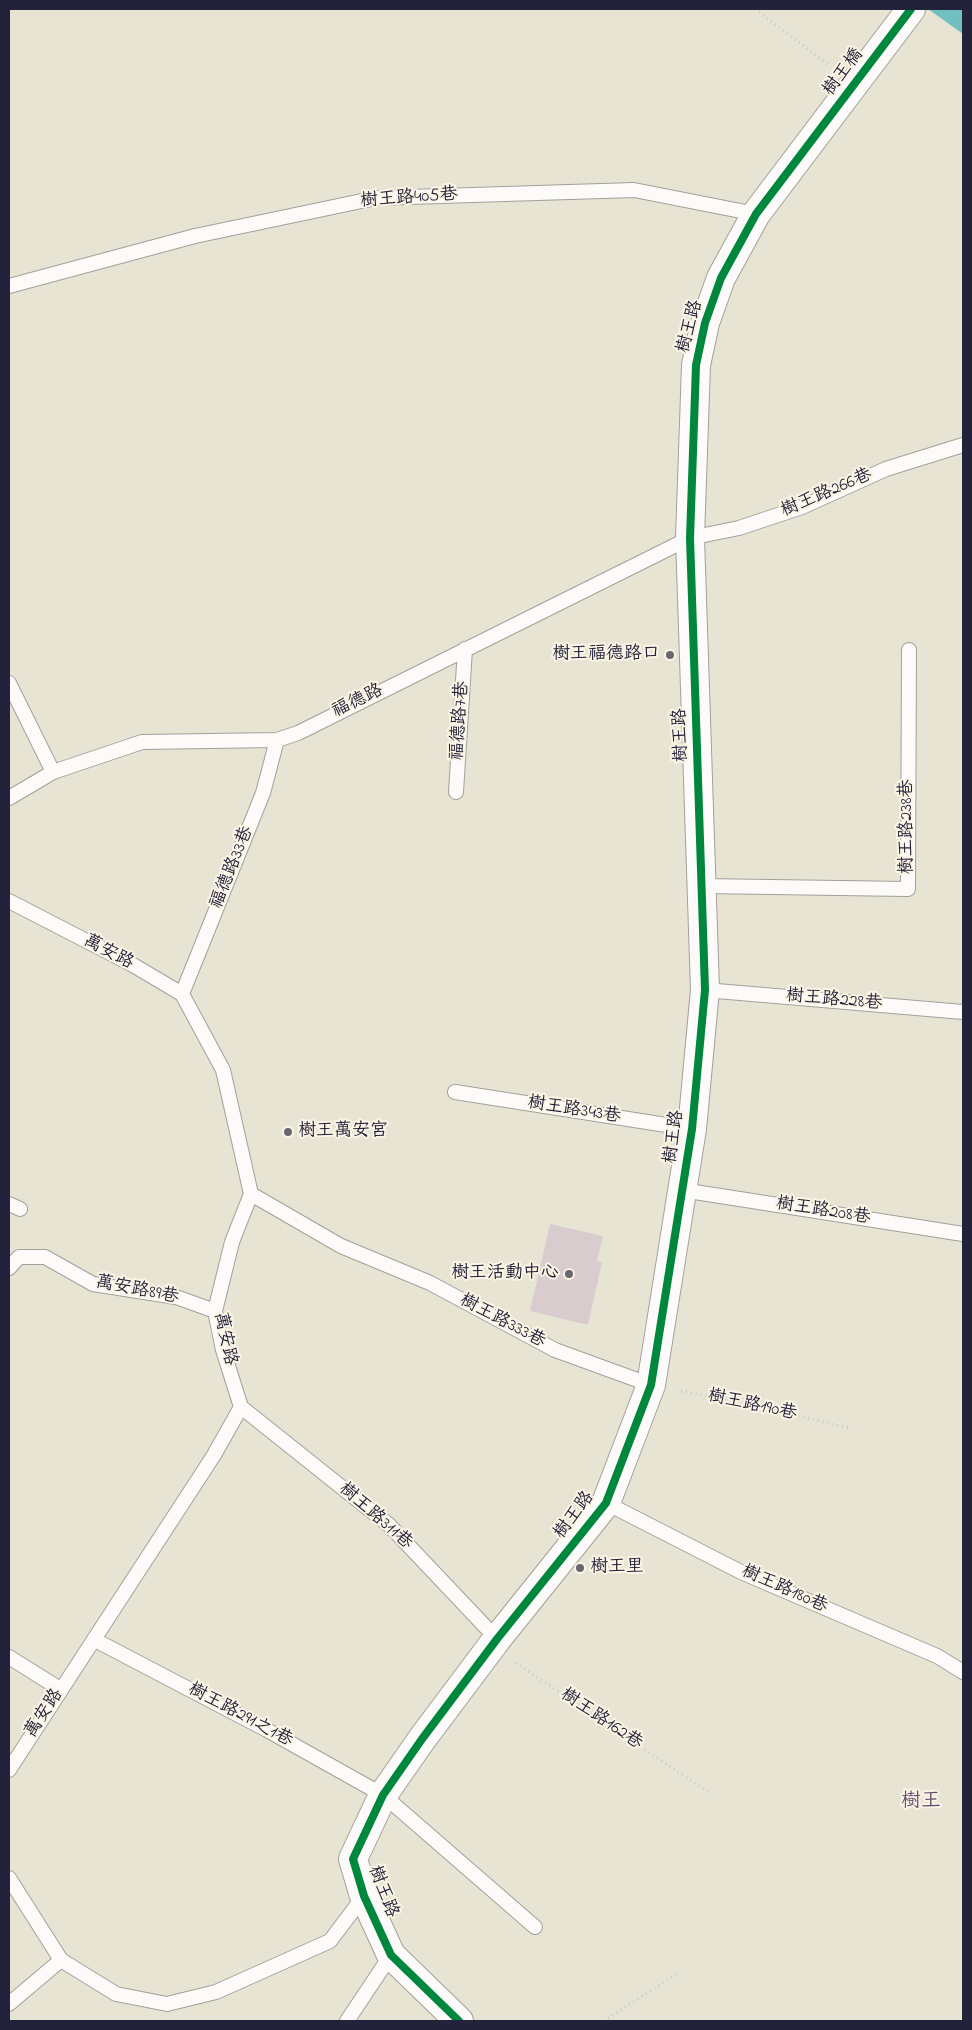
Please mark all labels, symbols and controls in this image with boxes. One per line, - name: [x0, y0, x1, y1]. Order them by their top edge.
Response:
- street label: 樹王橋: [819, 45, 869, 101]
- street label: 樹王路405巷: [360, 185, 458, 213]
- street label: 樹王路: [674, 298, 708, 356]
- street label: 樹王路266巷: [778, 465, 876, 523]
- place label: 樹王福德路口: [552, 644, 660, 666]
- marker: 樹王福德路口: [664, 649, 676, 661]
- street label: 福德路: [329, 680, 387, 724]
- street label: 福德路7巷: [447, 681, 475, 761]
- street label: 樹王路: [670, 708, 694, 762]
- street label: 樹王路238巷: [897, 779, 919, 875]
- street label: 福德路33巷: [207, 824, 259, 912]
- street label: 萬安路: [79, 931, 137, 975]
- street label: 樹王路228巷: [785, 986, 883, 1016]
- street label: 樹王路343巷: [526, 1093, 622, 1129]
- street label: 樹王路: [661, 1109, 689, 1165]
- place label: 樹王萬安宮: [298, 1121, 388, 1143]
- marker: 樹王萬安宮: [282, 1126, 294, 1138]
- street label: 樹王路208巷: [774, 1194, 872, 1230]
- place label: 樹王活動中心: [451, 1263, 559, 1285]
- marker: 樹王活動中心: [563, 1268, 575, 1280]
- street label: 萬安路89巷: [94, 1272, 180, 1310]
- street label: 樹王路333巷: [455, 1290, 549, 1354]
- street label: 萬安路: [208, 1310, 240, 1368]
- street label: 樹王路190巷: [705, 1386, 799, 1426]
- street label: 樹王路311巷: [334, 1479, 416, 1555]
- street label: 樹王路: [550, 1488, 600, 1544]
- place label: 樹王里: [590, 1557, 644, 1579]
- street label: 樹王路180巷: [737, 1561, 831, 1619]
- marker: 樹王里: [574, 1562, 586, 1574]
- street label: 樹王路291之1巷: [184, 1679, 296, 1753]
- street label: 萬安路: [21, 1685, 69, 1743]
- street label: 樹王路162巷: [556, 1685, 646, 1755]
- district label: 樹王: [901, 1791, 941, 1815]
- street label: 樹王路: [362, 1863, 402, 1921]

